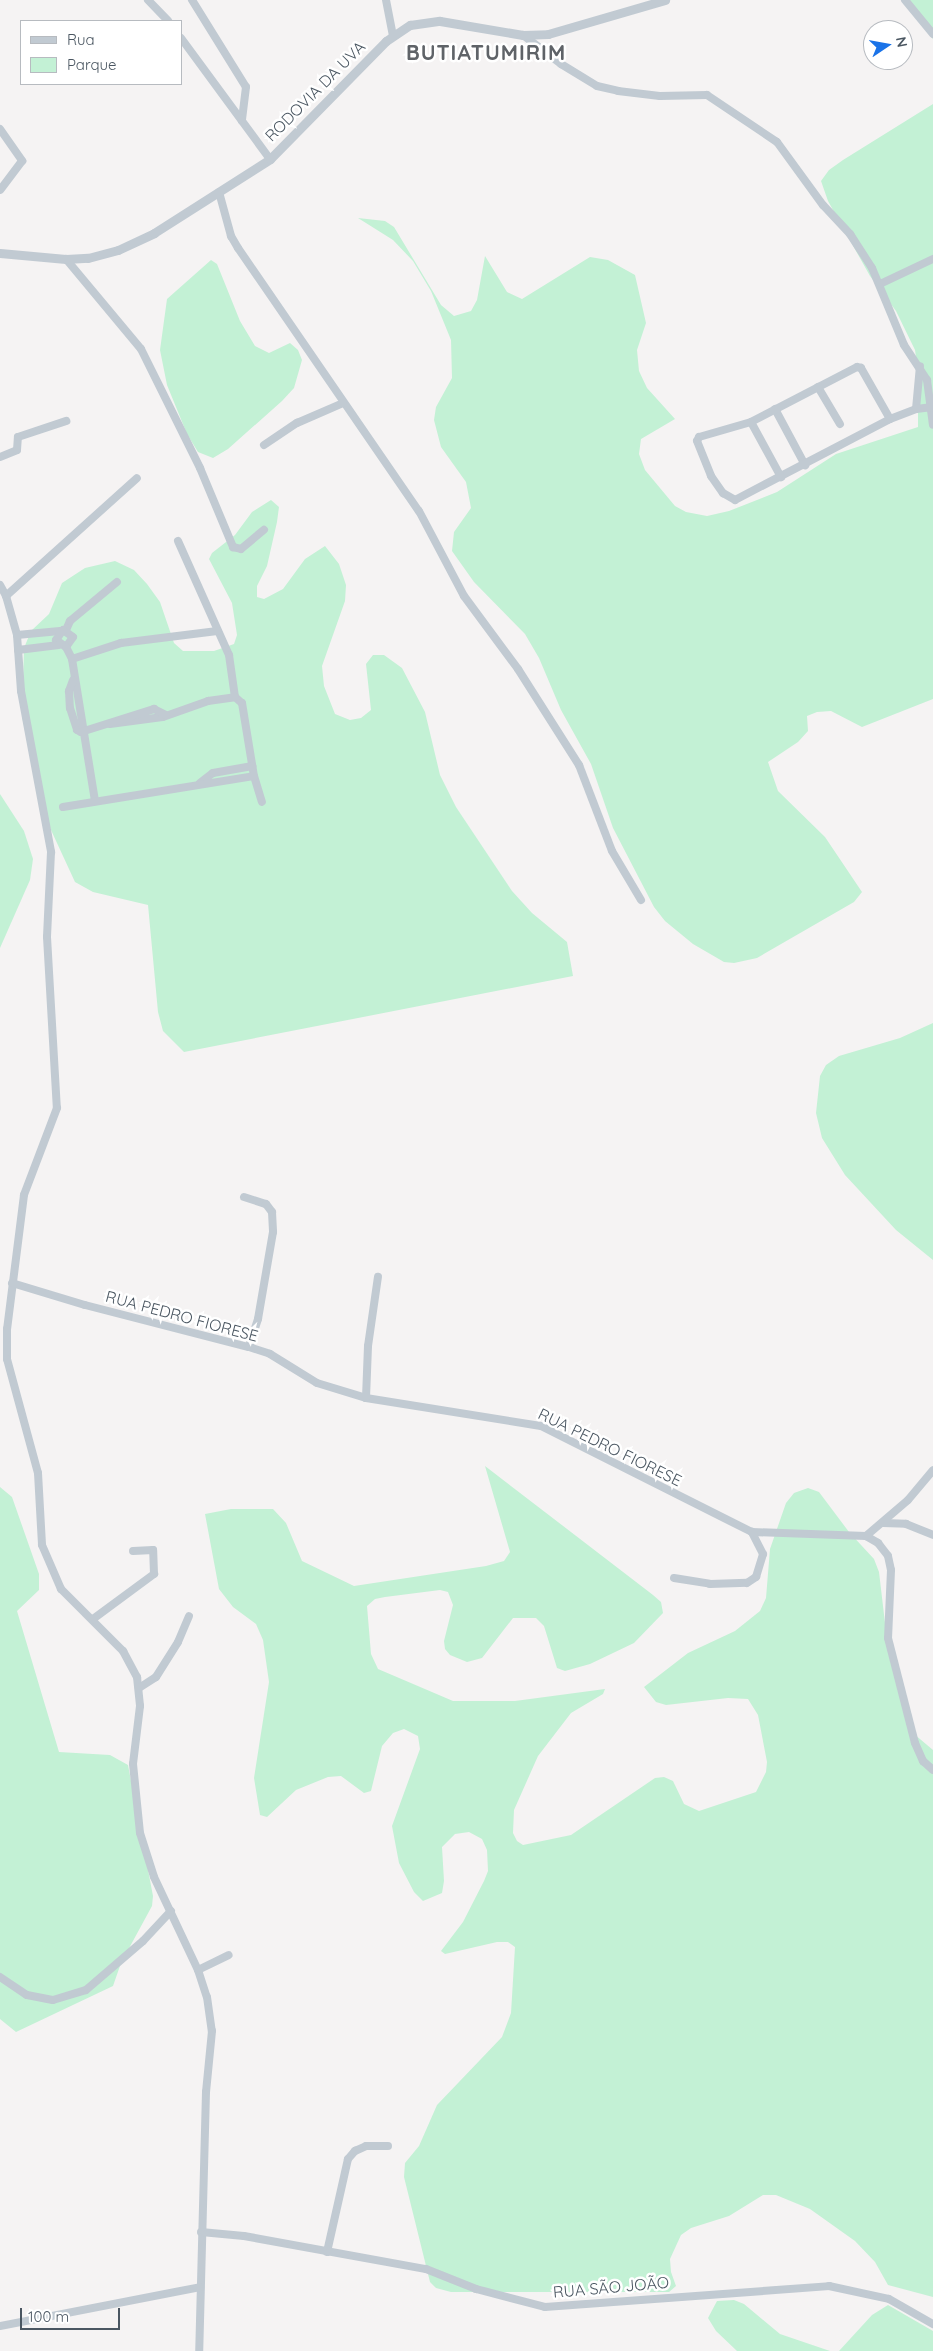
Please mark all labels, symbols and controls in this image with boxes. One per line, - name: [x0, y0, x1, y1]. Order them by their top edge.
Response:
- legend: [20, 20, 182, 85]
- north arrow: [863, 20, 913, 70]
- text: Rua: [67, 30, 95, 49]
- text: N: [892, 35, 912, 49]
- street label: RODOVIA DA UVA: [261, 37, 369, 145]
- district label: BUTIATUMIRIM: [404, 39, 568, 65]
- text: Parque: [67, 55, 117, 74]
- street label: RUA PEDRO FIORESE: [104, 1286, 260, 1346]
- street label: RUA PEDRO FIORESE: [535, 1404, 685, 1490]
- street label: RUA SÃO JOÃO: [552, 2272, 670, 2302]
- scale bar: [22, 2298, 122, 2330]
- text: 100 m: [28, 2307, 69, 2326]

